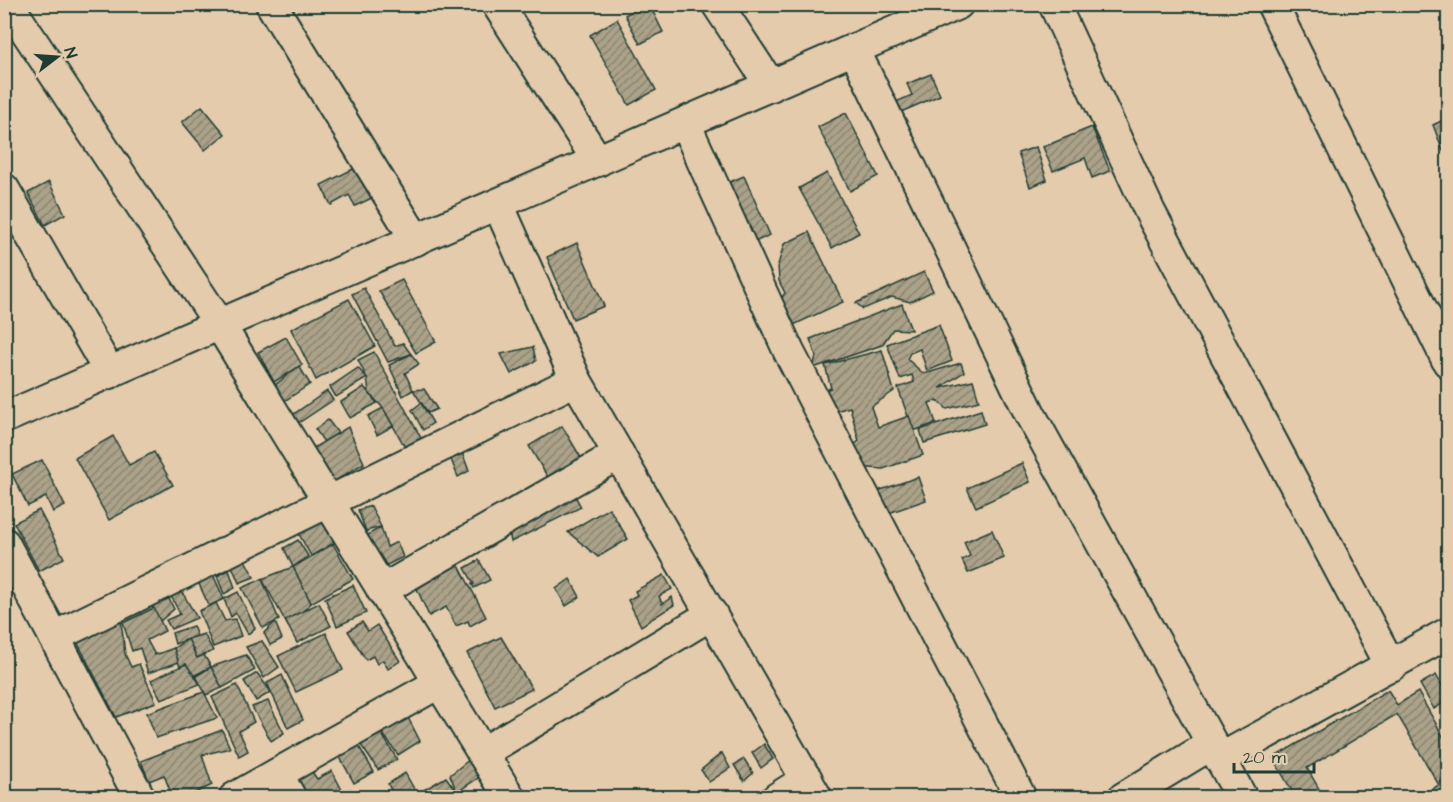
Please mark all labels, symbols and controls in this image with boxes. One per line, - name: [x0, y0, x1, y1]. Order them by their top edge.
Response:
- north arrow: [27, 27, 87, 87]
- text: N: [58, 45, 82, 61]
- scale bar: [1234, 736, 1314, 774]
- text: 20 m: [1243, 745, 1286, 770]

